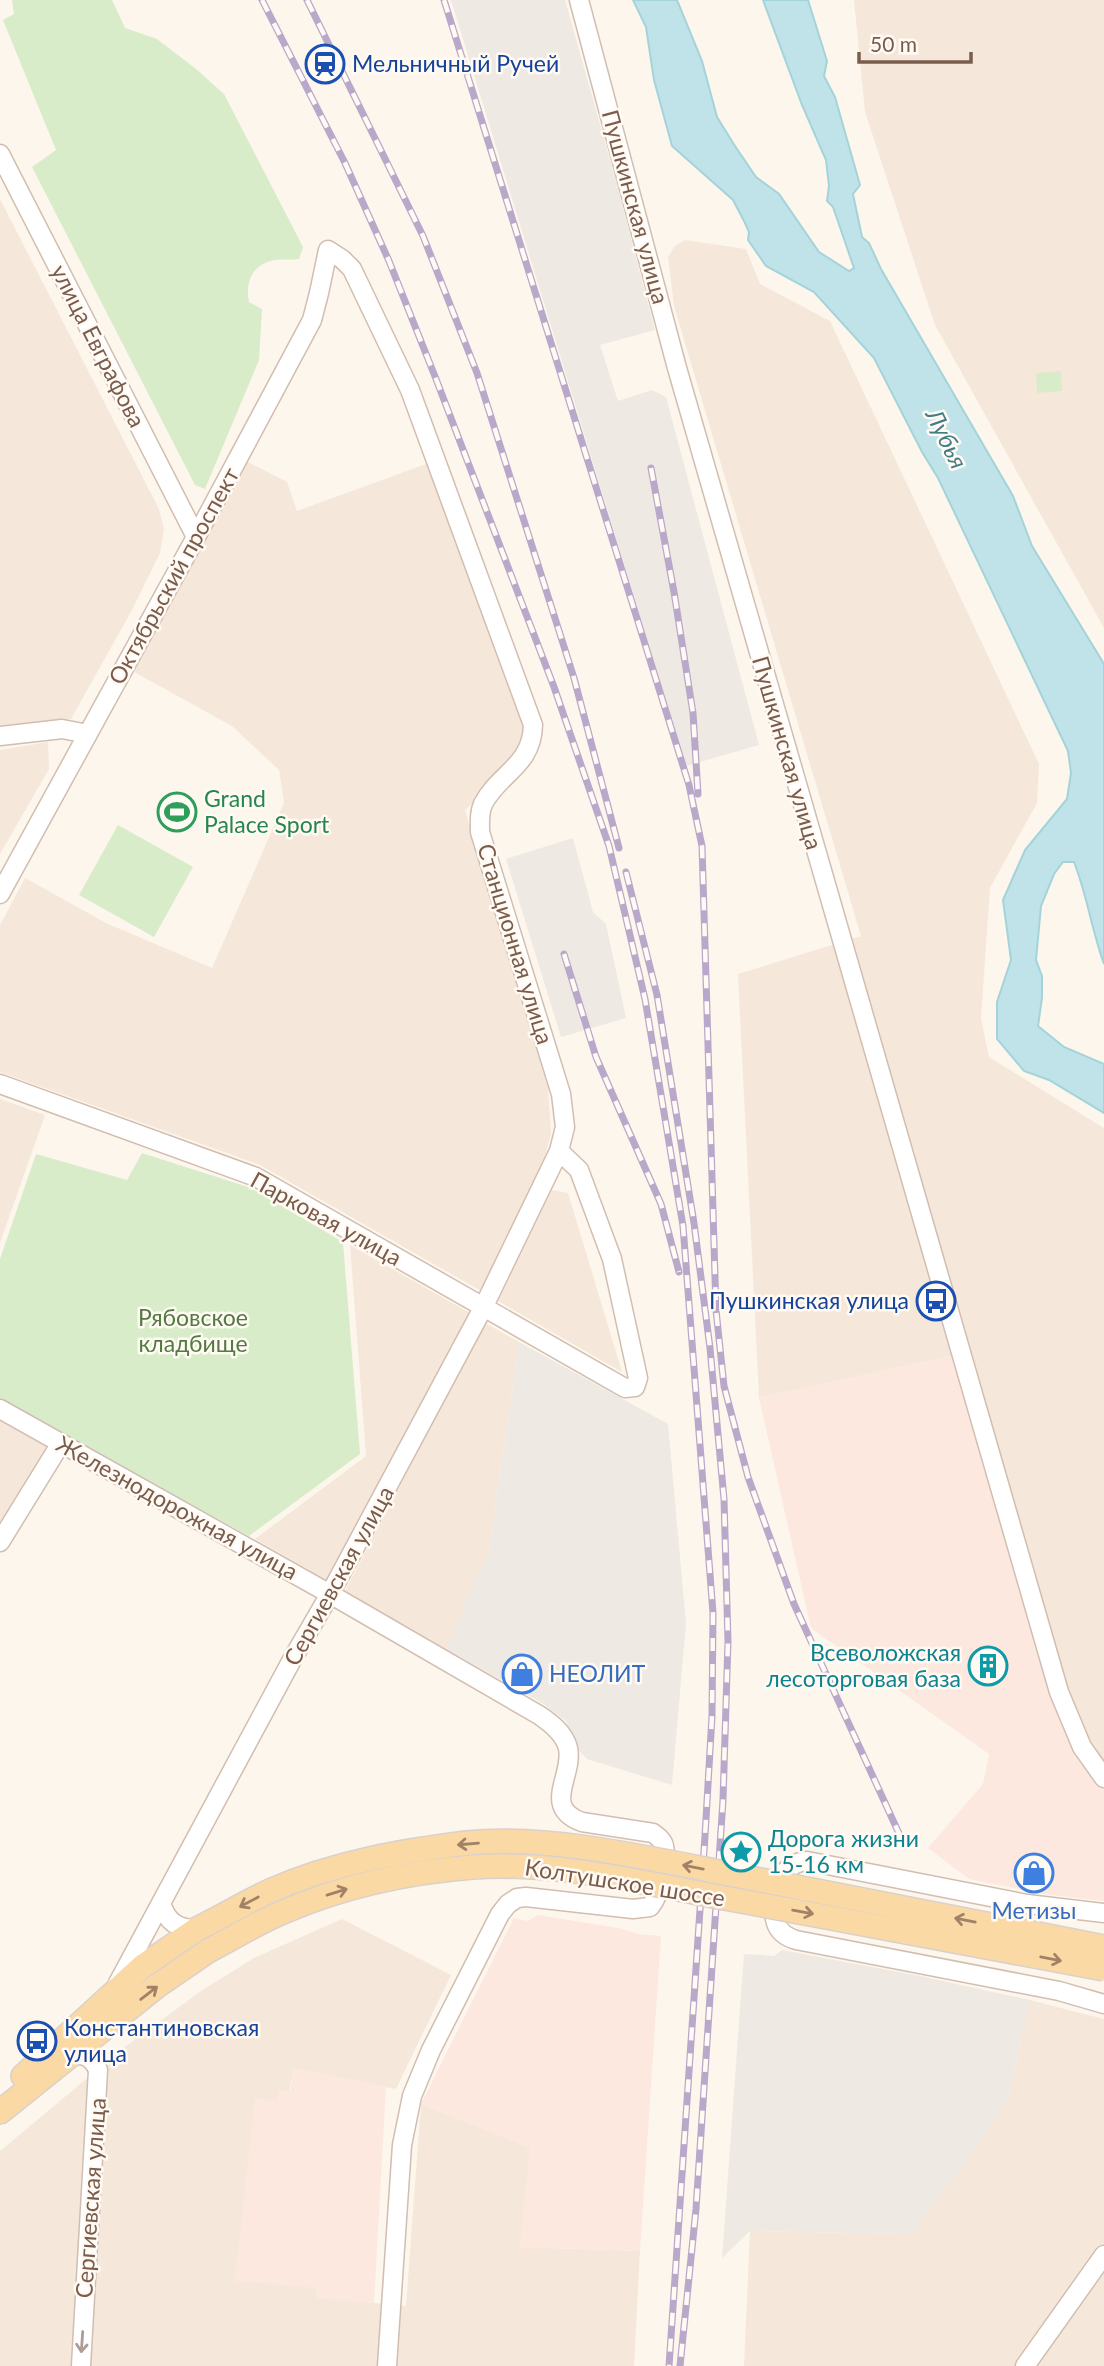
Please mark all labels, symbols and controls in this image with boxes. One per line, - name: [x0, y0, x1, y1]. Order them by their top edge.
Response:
- scale bar: [859, 21, 971, 65]
- text: 50 m: [870, 31, 917, 56]
- station icon: Мельничный Ручей: [304, 43, 346, 85]
- place label: Мельничный Ручей: [352, 49, 559, 77]
- street label: Пушкинская улица: [597, 107, 675, 307]
- street label: улица Евграфова: [46, 259, 152, 432]
- water label: Лубья: [920, 403, 974, 473]
- street label: Октябрьский проспект: [102, 462, 245, 689]
- street label: Пушкинская улица: [747, 653, 829, 853]
- place label: Grand Palace Sport: [204, 784, 330, 838]
- sports icon: Grand Palace Sport: [156, 791, 198, 833]
- street label: Станционная улица: [472, 840, 560, 1047]
- street label: Парковая улица: [246, 1165, 407, 1271]
- bus stop icon: Пушкинская улица: [915, 1280, 957, 1322]
- place label: Пушкинская улица: [709, 1286, 909, 1314]
- park label: Рябовское кладбище: [138, 1303, 248, 1357]
- street label: Железнодорожная улица: [52, 1429, 303, 1585]
- street label: Сергиевская улица: [277, 1481, 399, 1670]
- place label: Всеволожская лесоторговая база: [766, 1638, 961, 1692]
- building icon: Всеволожская лесоторговая база: [967, 1645, 1009, 1687]
- shop icon: НЕОЛИТ: [501, 1653, 543, 1695]
- place label: НЕОЛИТ: [549, 1659, 646, 1687]
- place label: Дорога жизни 15-16 км: [768, 1824, 919, 1878]
- place icon: Дорога жизни 15-16 км: [720, 1831, 762, 1873]
- one-way arrow: [457, 1838, 480, 1851]
- street label: Колтушское шоссе: [523, 1852, 727, 1912]
- shop icon: Метизы: [1013, 1852, 1055, 1894]
- one-way arrow: [682, 1860, 705, 1873]
- one-way arrow: [325, 1885, 347, 1898]
- one-way arrow: [240, 1895, 260, 1909]
- place label: Метизы: [992, 1896, 1076, 1924]
- one-way arrow: [791, 1906, 814, 1920]
- one-way arrow: [954, 1913, 977, 1926]
- one-way arrow: [1039, 1953, 1062, 1966]
- one-way arrow: [139, 1985, 157, 2000]
- place label: Константиновская улица: [64, 2013, 259, 2067]
- bus stop icon: Константиновская улица: [16, 2020, 58, 2062]
- street label: Сергиевская улица: [69, 2097, 111, 2299]
- one-way arrow: [76, 2331, 89, 2354]

